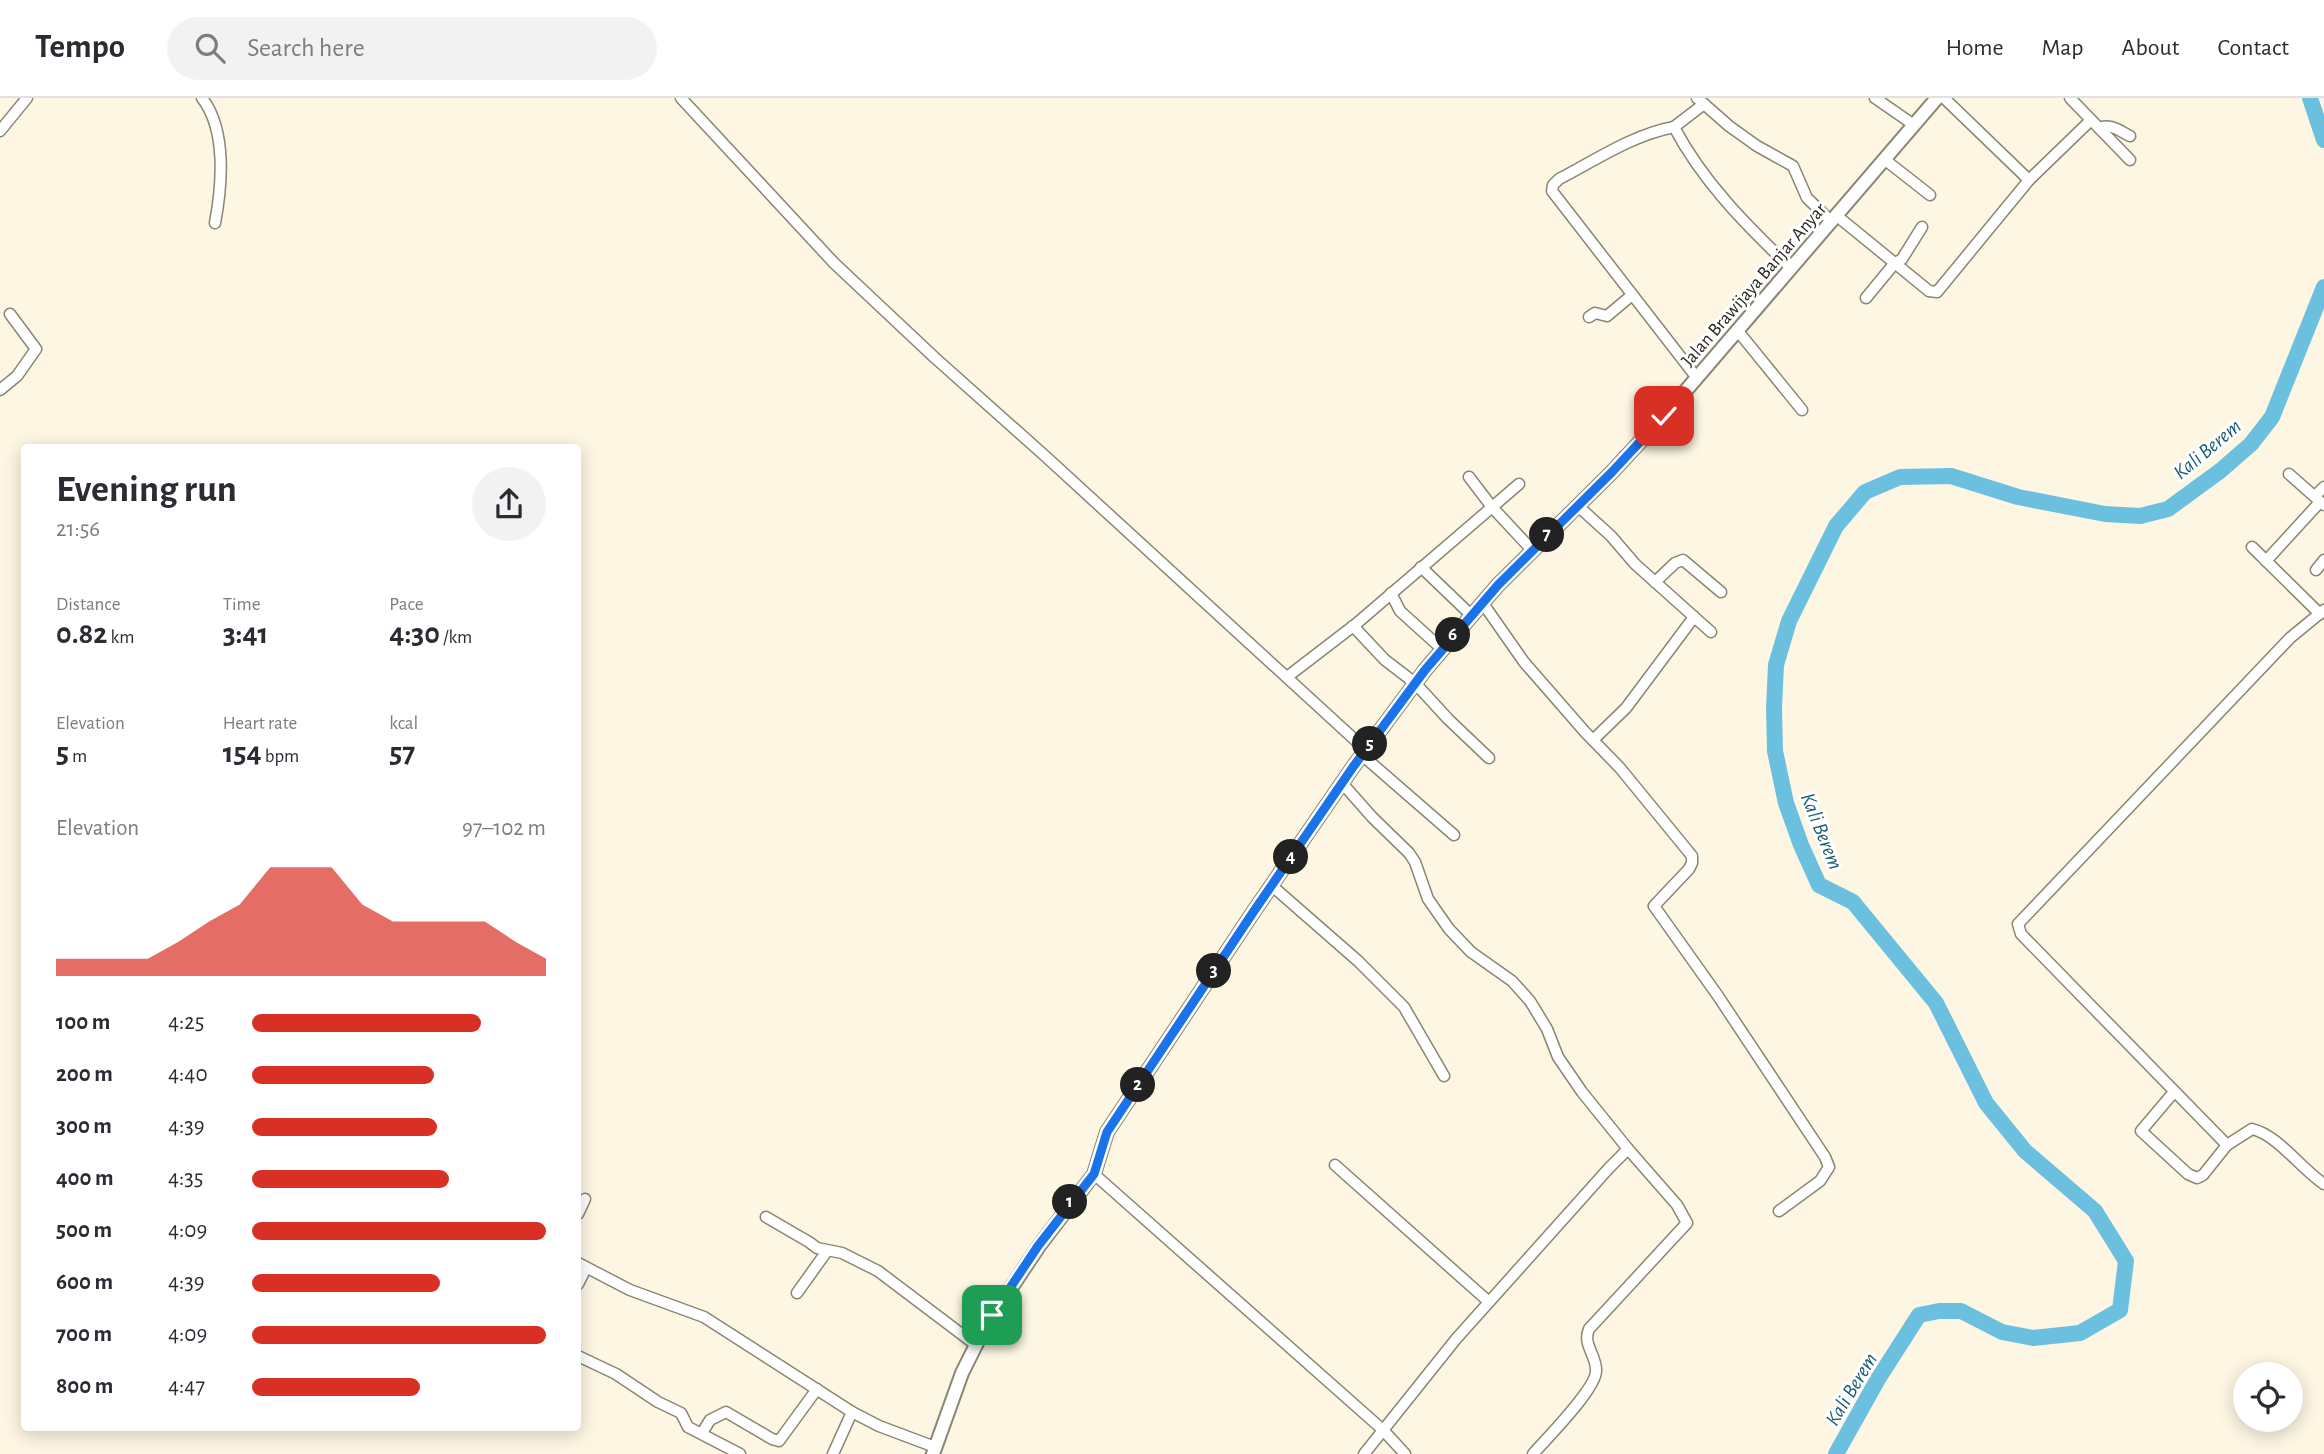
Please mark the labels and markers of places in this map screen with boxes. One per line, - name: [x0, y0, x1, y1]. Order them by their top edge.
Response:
- pin: [1634, 386, 1694, 446]
- pin: 7: [1530, 518, 1564, 552]
- pin: 6: [1436, 618, 1470, 652]
- pin: 5: [1352, 726, 1388, 762]
- pin: 4: [1274, 840, 1308, 874]
- pin: 3: [1196, 954, 1232, 988]
- pin: 2: [1120, 1068, 1156, 1102]
- pin: 1: [1052, 1184, 1088, 1220]
- pin: [962, 1285, 1022, 1345]

